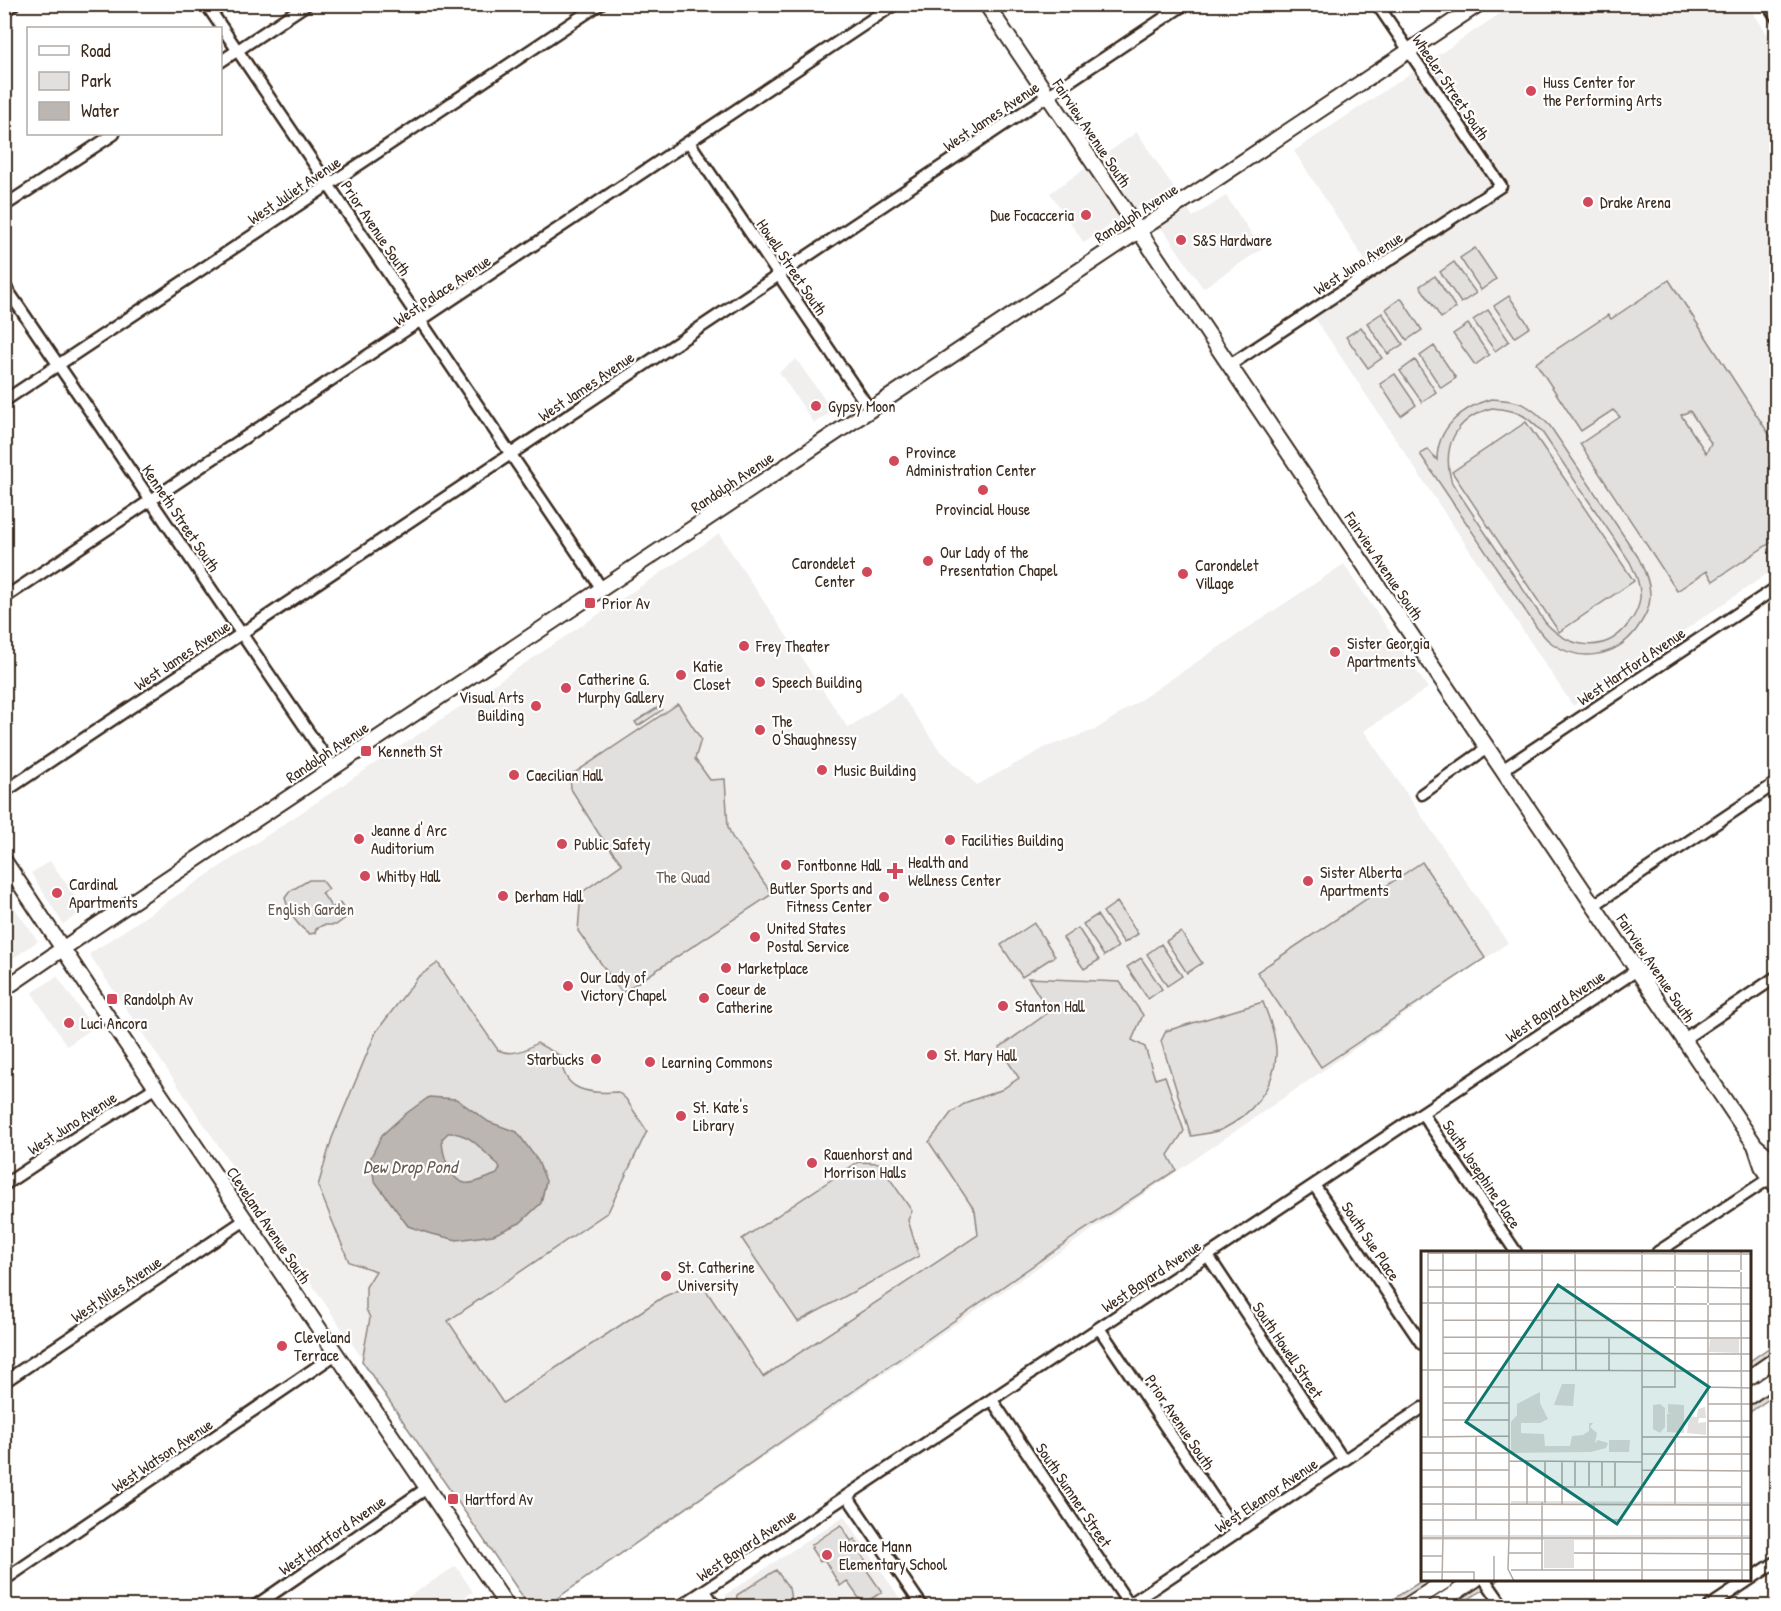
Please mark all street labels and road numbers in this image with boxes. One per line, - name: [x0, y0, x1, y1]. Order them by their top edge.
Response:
- street label: Wheeler Street South: [1407, 30, 1495, 144]
- street label: Fairview Avenue South: [1047, 74, 1137, 192]
- street label: West James Avenue: [939, 75, 1044, 156]
- street label: West Juliet Avenue: [243, 150, 345, 229]
- street label: Prior Avenue South: [336, 176, 416, 280]
- street label: Randolph Avenue: [1090, 177, 1183, 248]
- street label: Howell Street South: [752, 215, 832, 320]
- street label: West Juno Avenue: [1309, 226, 1407, 300]
- street label: West Palace Avenue: [389, 249, 495, 331]
- street label: West James Avenue: [534, 345, 639, 426]
- street label: Randolph Avenue: [686, 446, 778, 518]
- street label: Kenneth Street South: [137, 460, 225, 576]
- street label: Fairview Avenue South: [1339, 507, 1429, 625]
- street label: West James Avenue: [130, 614, 235, 695]
- street label: West Hartford Avenue: [1573, 621, 1690, 710]
- street label: Randolph Avenue: [281, 716, 373, 788]
- street label: Fairview Avenue South: [1611, 909, 1701, 1027]
- street label: West Bayard Avenue: [1501, 964, 1610, 1047]
- street label: West Juno Avenue: [23, 1086, 121, 1160]
- street label: South Josephine Place: [1438, 1116, 1527, 1233]
- street label: Cleveland Avenue South: [222, 1162, 316, 1288]
- street label: South Sue Place: [1337, 1197, 1406, 1285]
- street label: West Bayard Avenue: [1097, 1234, 1206, 1317]
- street label: West Niles Avenue: [66, 1250, 166, 1327]
- street label: South Howell Street: [1248, 1298, 1329, 1403]
- street label: Prior Avenue South: [1140, 1370, 1220, 1474]
- street label: West Watson Avenue: [107, 1413, 217, 1497]
- street label: South Sumner Street: [1031, 1439, 1117, 1552]
- street label: West Eleanor Avenue: [1210, 1452, 1322, 1538]
- street label: West Hartford Avenue: [274, 1490, 390, 1580]
- street label: West Bayard Avenue: [692, 1503, 801, 1586]

